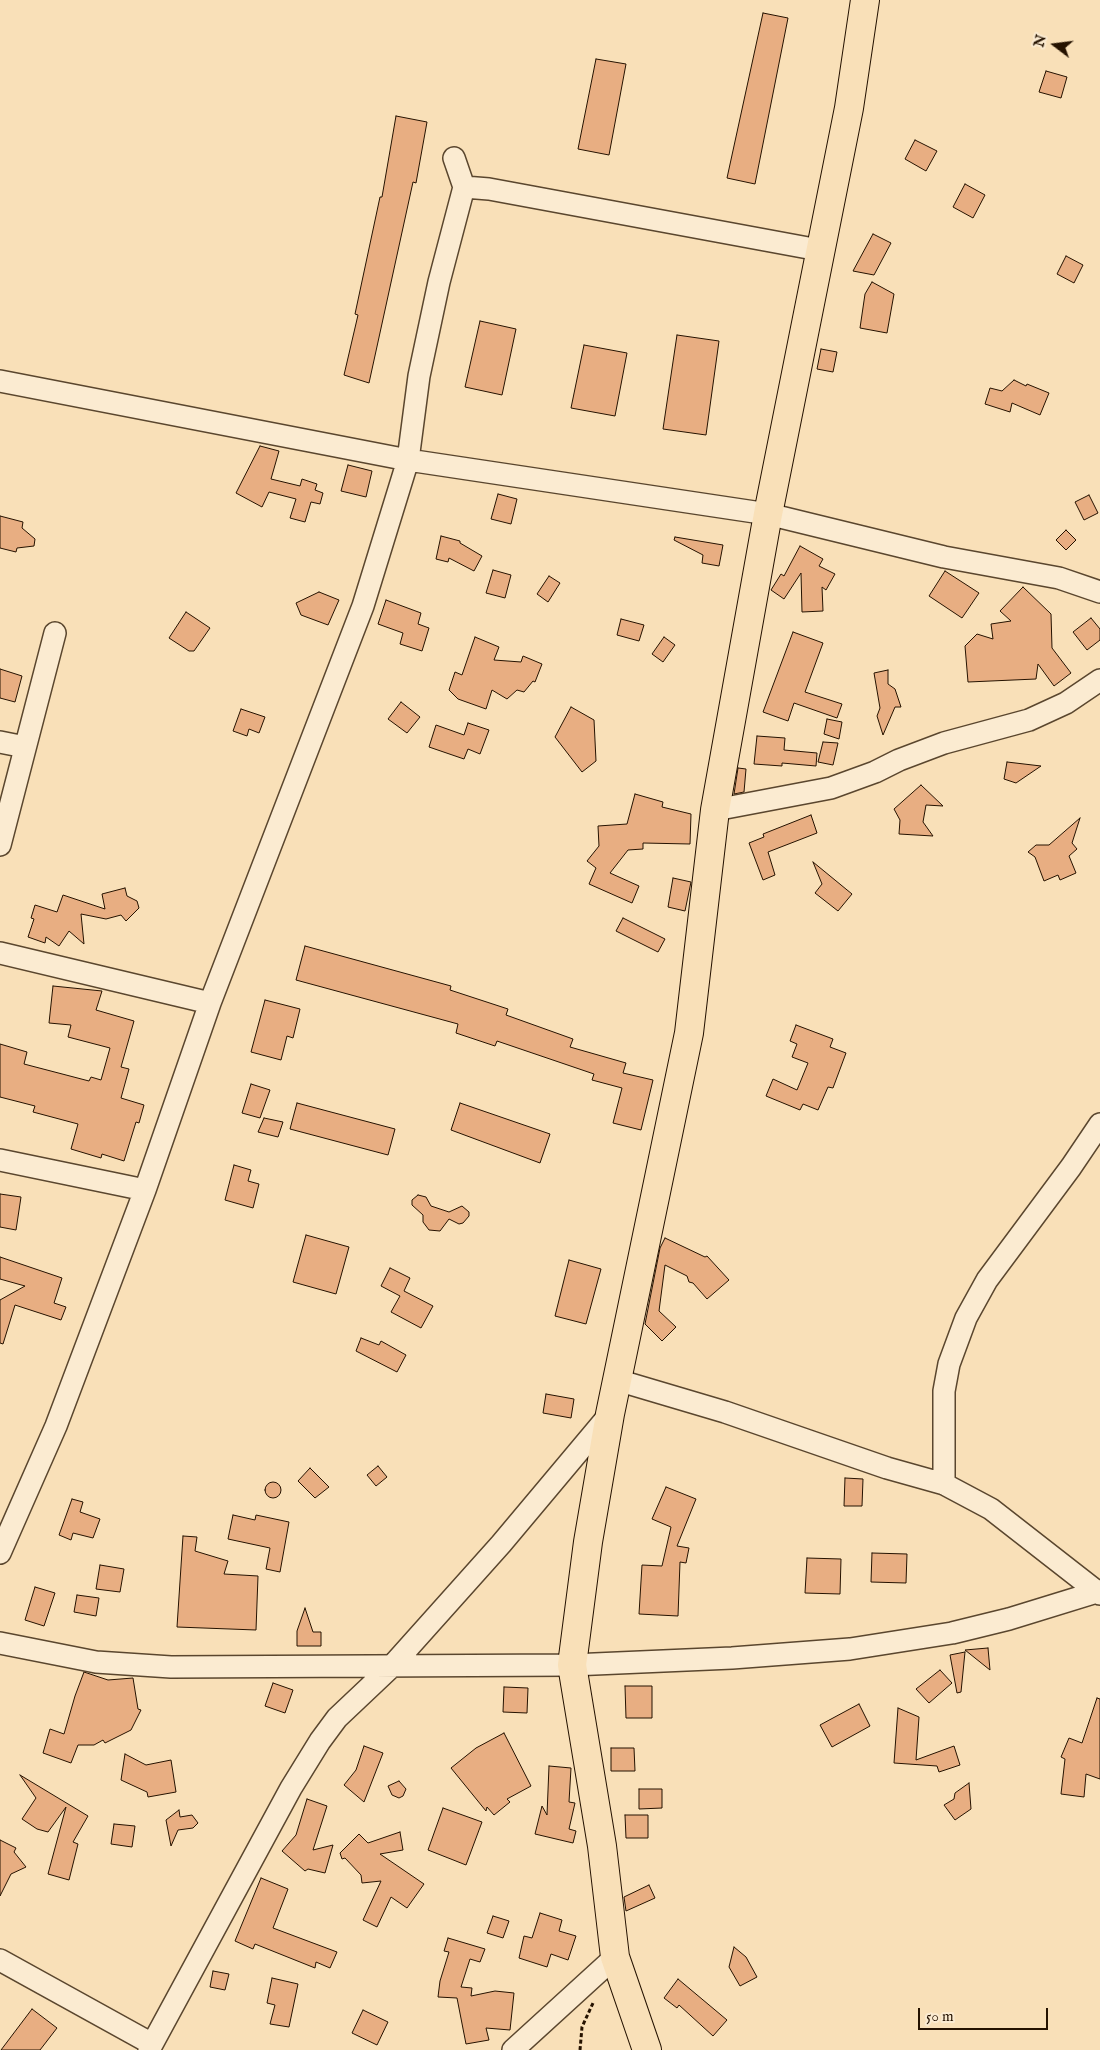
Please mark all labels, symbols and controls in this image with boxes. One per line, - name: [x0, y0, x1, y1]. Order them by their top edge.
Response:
- north arrow: [1030, 20, 1080, 70]
- text: N: [1030, 33, 1051, 49]
- scale bar: [920, 1998, 1050, 2030]
- text: 50 m: [926, 2007, 954, 2026]

